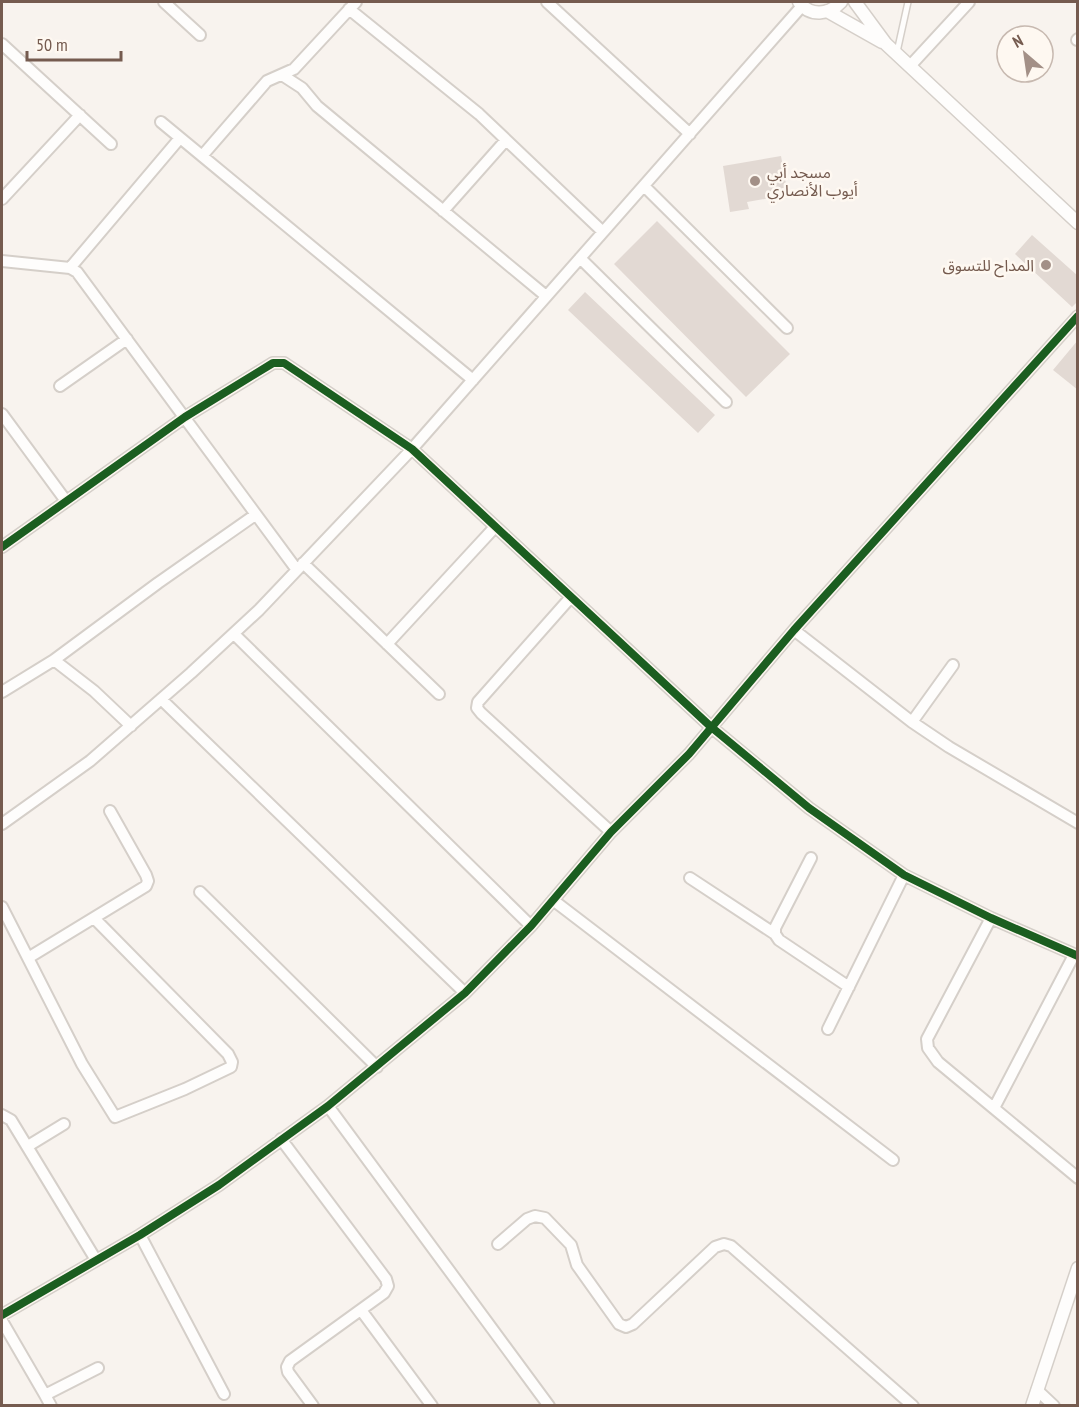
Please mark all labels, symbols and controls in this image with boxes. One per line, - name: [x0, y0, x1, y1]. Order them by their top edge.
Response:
- scale bar: [27, 24, 122, 62]
- north arrow: [995, 24, 1055, 84]
- text: N: [1009, 30, 1026, 52]
- text: 50 m: [36, 33, 68, 56]
- place label: مسجد أبي أيوب الأنصاري: [767, 162, 858, 203]
- marker: مسجد أبي أيوب الأنصاري: [748, 174, 762, 188]
- place label: المداح للتسوق: [942, 255, 1034, 278]
- marker: المداح للتسوق: [1039, 258, 1053, 272]

